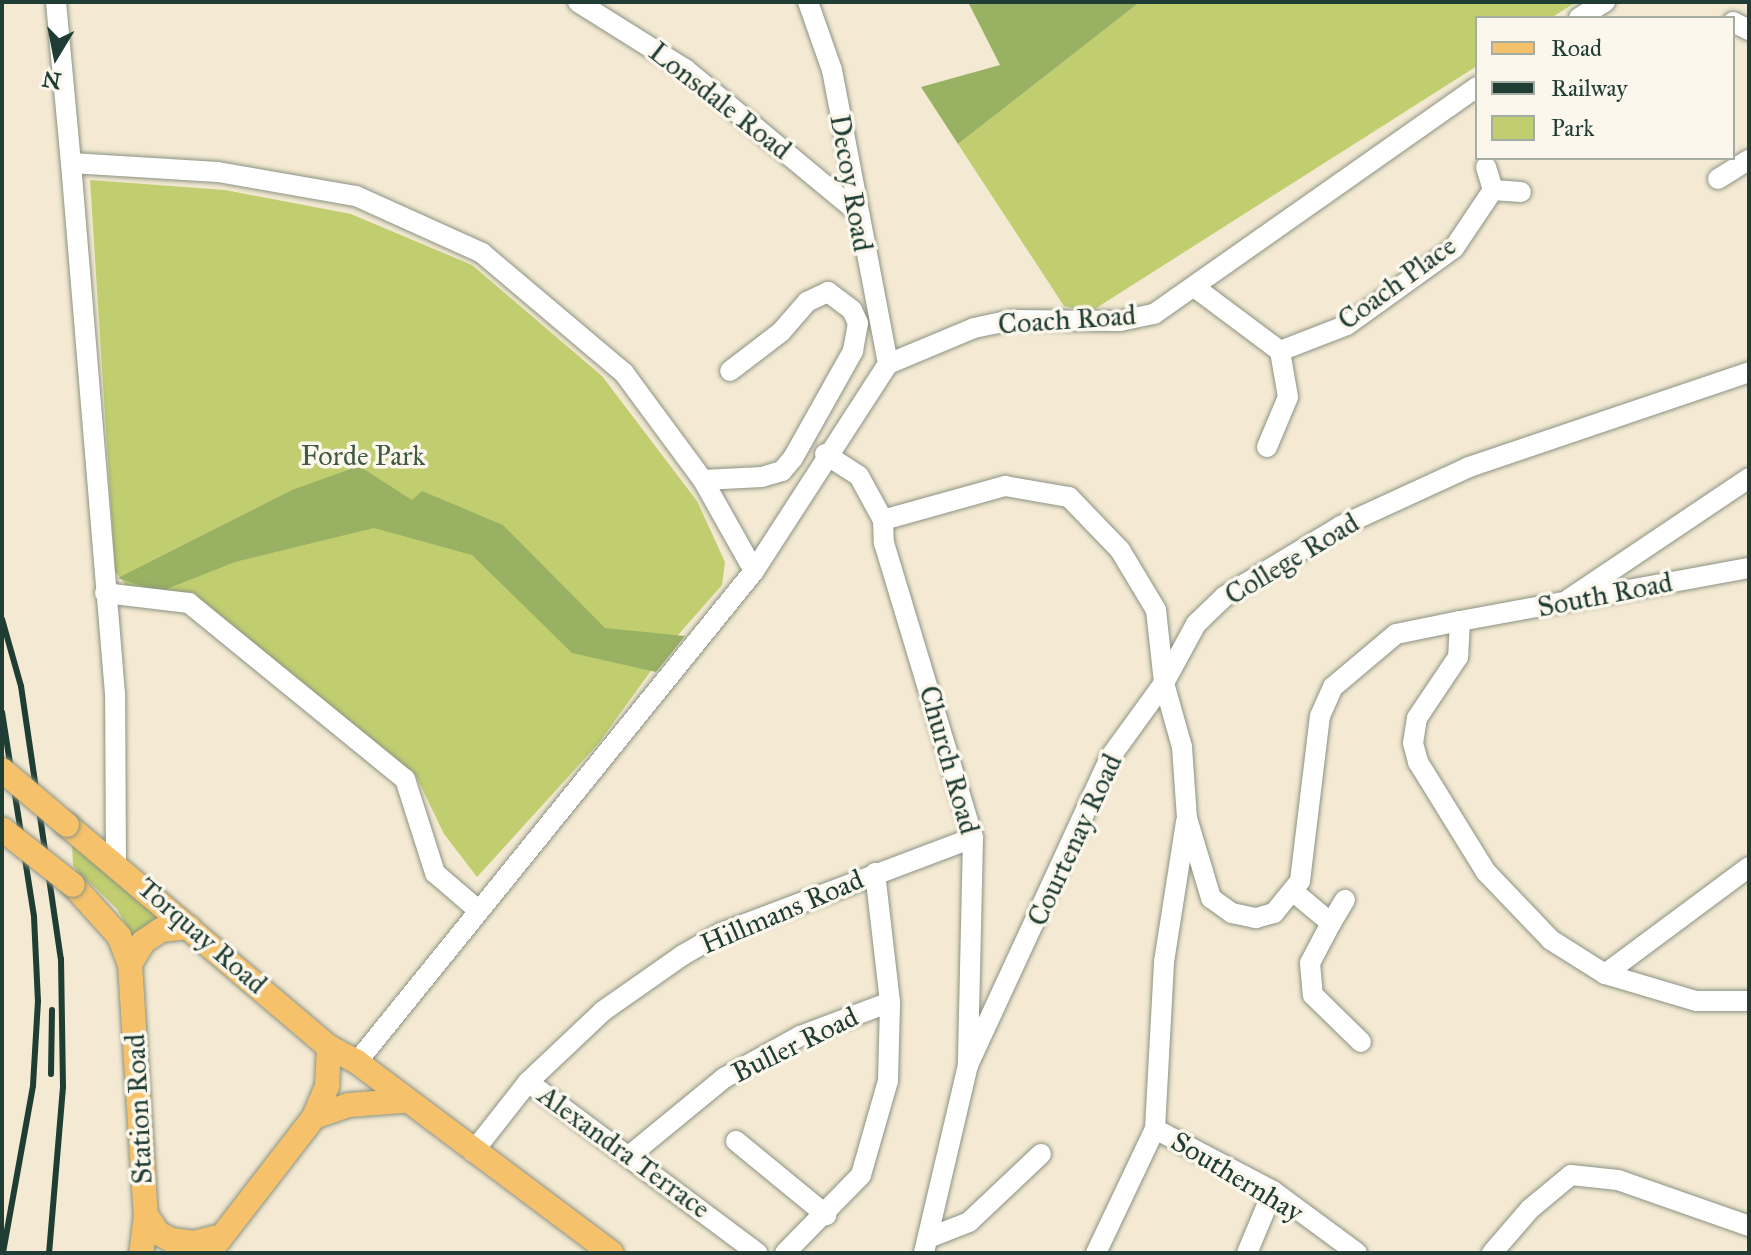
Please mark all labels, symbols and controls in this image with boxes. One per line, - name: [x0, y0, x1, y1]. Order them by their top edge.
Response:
- north arrow: [16, 16, 96, 96]
- legend: [1475, 16, 1735, 160]
- text: Road: [1551, 33, 1602, 63]
- street label: Lonsdale Road: [642, 35, 798, 167]
- text: N: [40, 65, 63, 95]
- text: Railway: [1551, 73, 1628, 103]
- street label: Decoy Road: [822, 112, 880, 254]
- text: Park: [1551, 113, 1594, 143]
- street label: Coach Place: [1331, 229, 1463, 337]
- street label: Coach Road: [997, 298, 1137, 342]
- park label: Forde Park: [301, 439, 425, 473]
- street label: College Road: [1219, 506, 1365, 612]
- street label: South Road: [1535, 565, 1675, 625]
- street label: Church Road: [912, 682, 986, 838]
- street label: Courtenay Road: [1021, 749, 1129, 931]
- street label: Hillmans Road: [696, 863, 868, 961]
- street label: Torquay Road: [131, 871, 273, 1001]
- street label: Buller Road: [726, 1000, 864, 1090]
- street label: Station Road: [118, 1033, 160, 1185]
- street label: Alexandra Terrace: [531, 1078, 717, 1226]
- street label: Southernhay: [1165, 1124, 1309, 1230]

